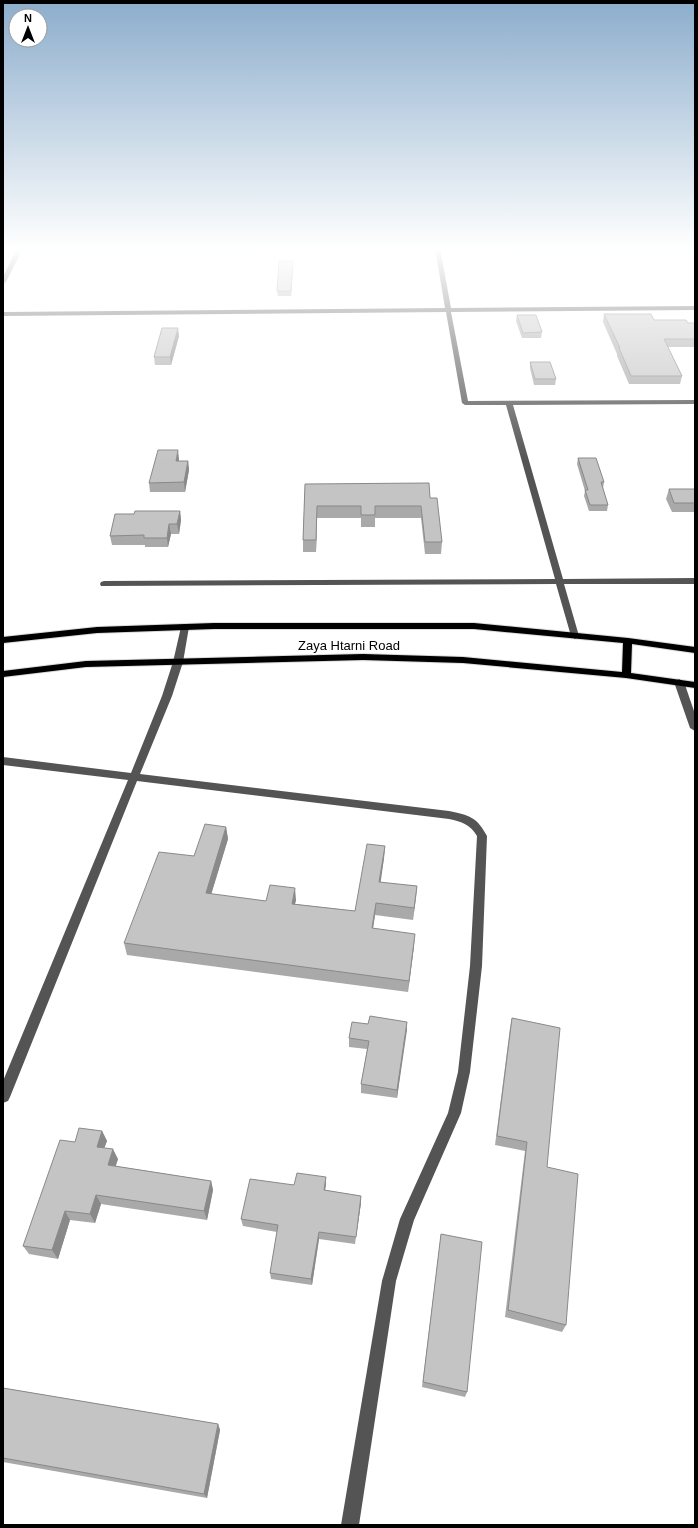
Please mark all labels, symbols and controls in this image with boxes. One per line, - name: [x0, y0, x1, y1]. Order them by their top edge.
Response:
- north arrow: [8, 8, 48, 48]
- text: N: [24, 12, 32, 24]
- street label: Zaya Htarni Road: [298, 638, 400, 653]

